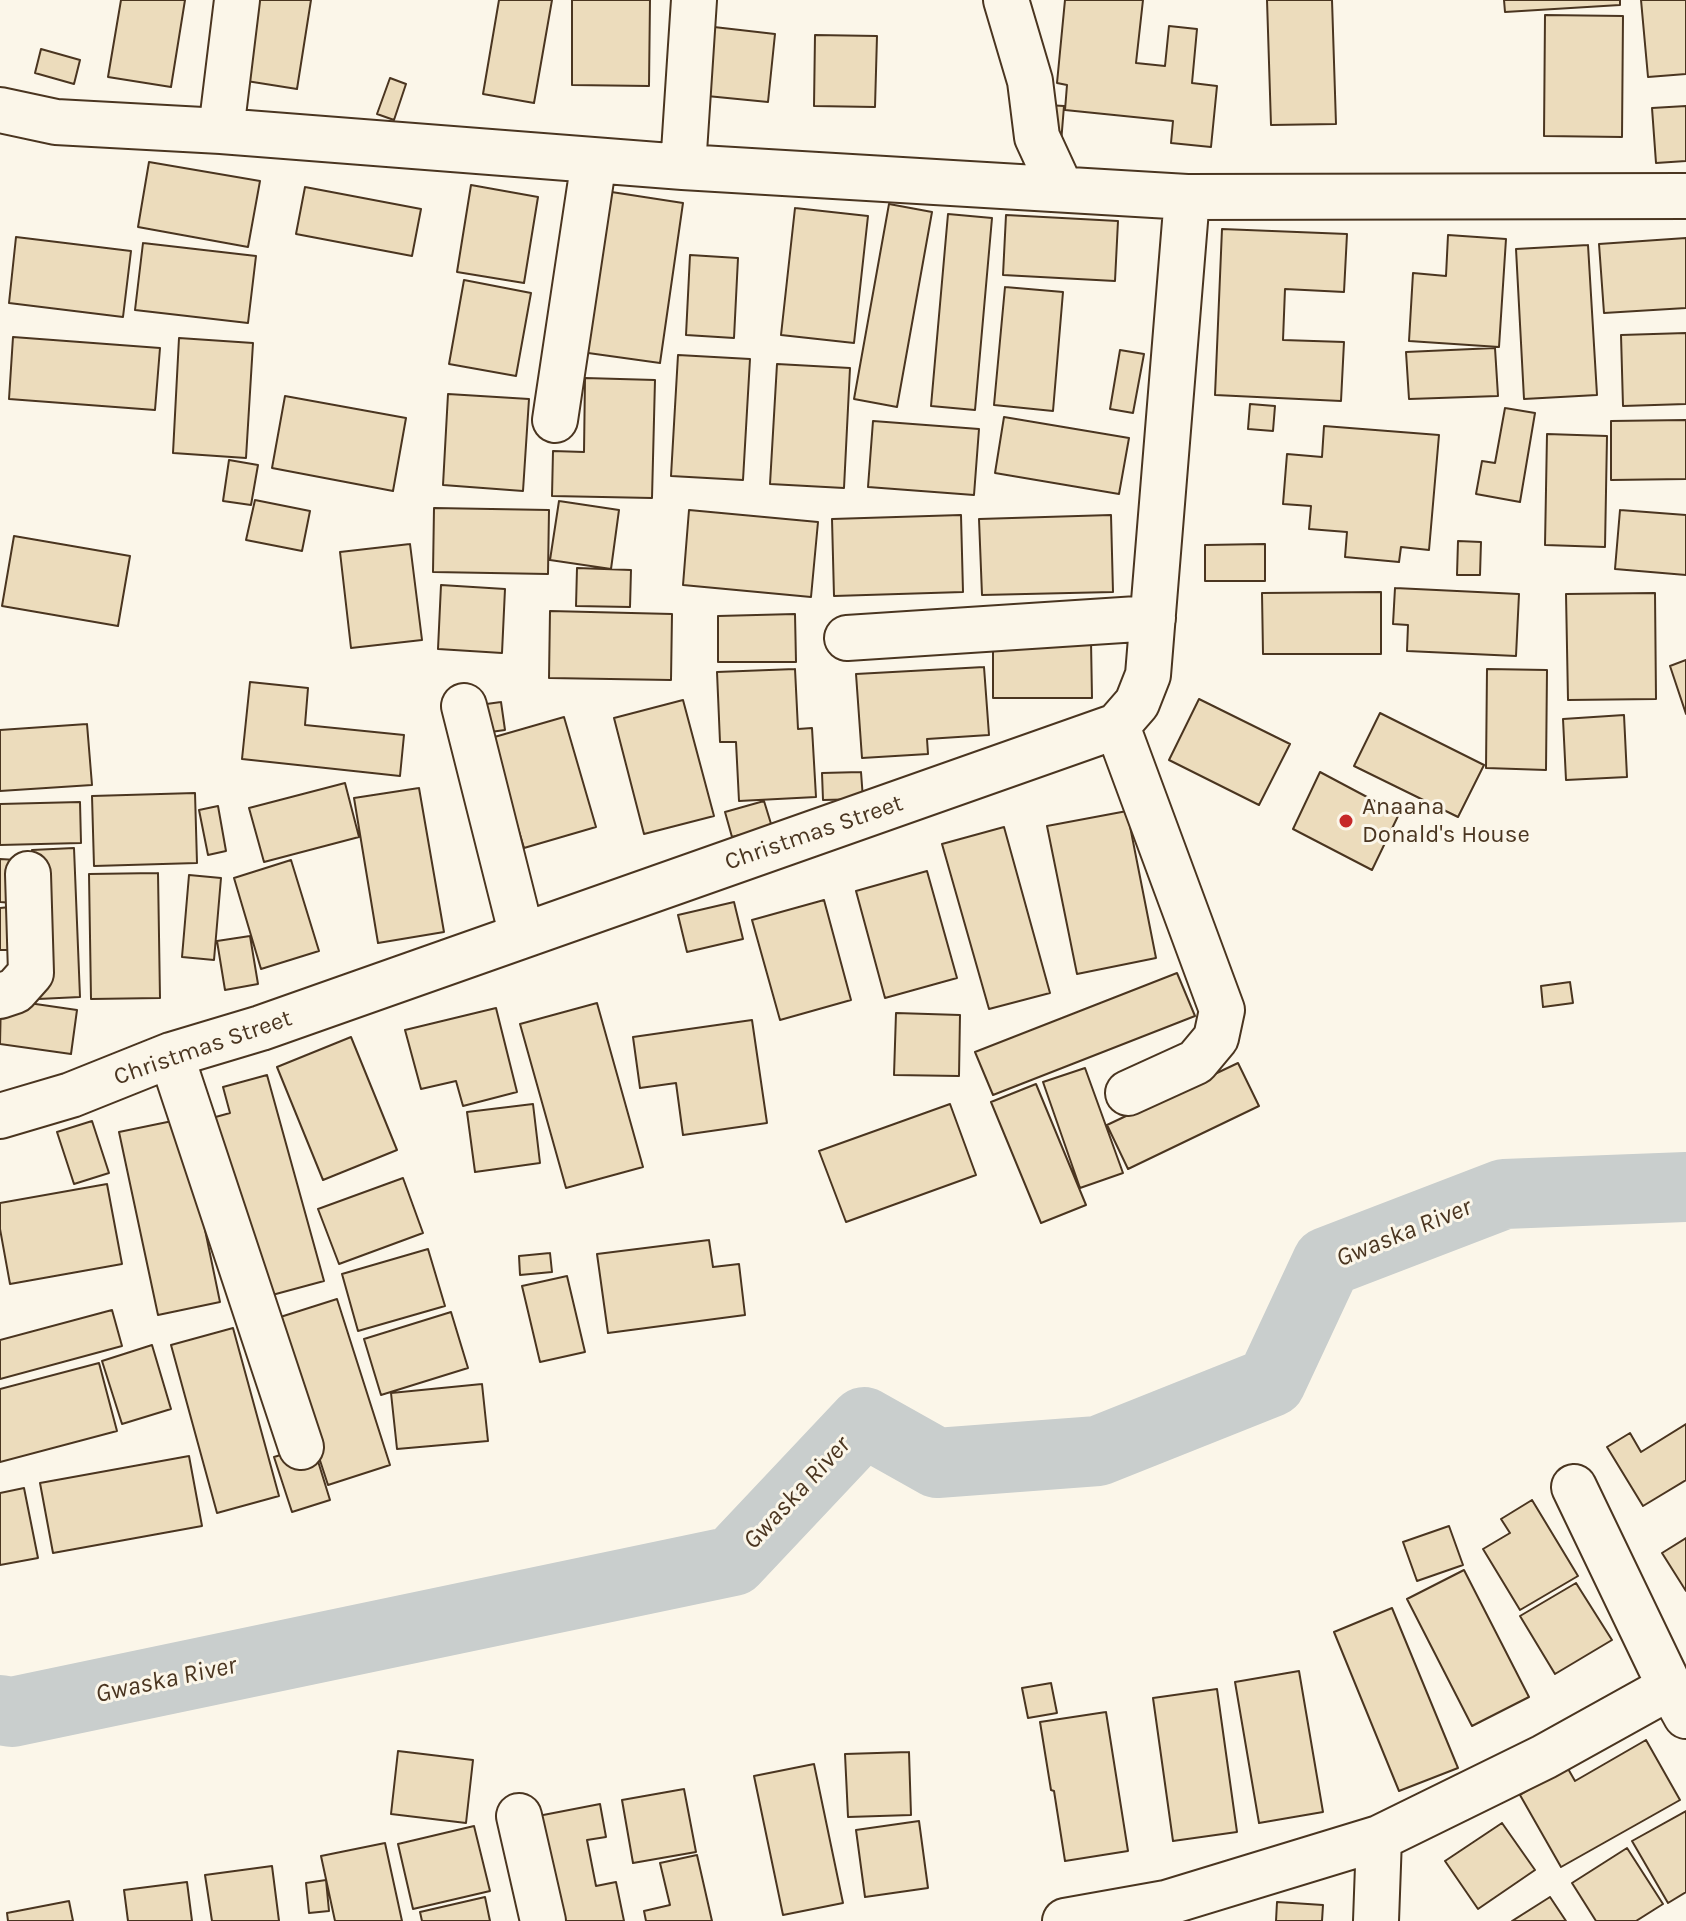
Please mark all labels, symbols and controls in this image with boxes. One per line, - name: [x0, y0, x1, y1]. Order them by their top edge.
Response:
- street label: Christmas Street: [721, 789, 907, 877]
- place label: Anaana Donald's House: [1362, 793, 1530, 849]
- marker: Anaana Donald's House: [1337, 812, 1355, 830]
- street label: Christmas Street: [110, 1004, 296, 1092]
- water label: Gwaska River: [1332, 1192, 1476, 1274]
- water label: Gwaska River: [737, 1430, 857, 1556]
- water label: Gwaska River: [93, 1650, 239, 1710]

